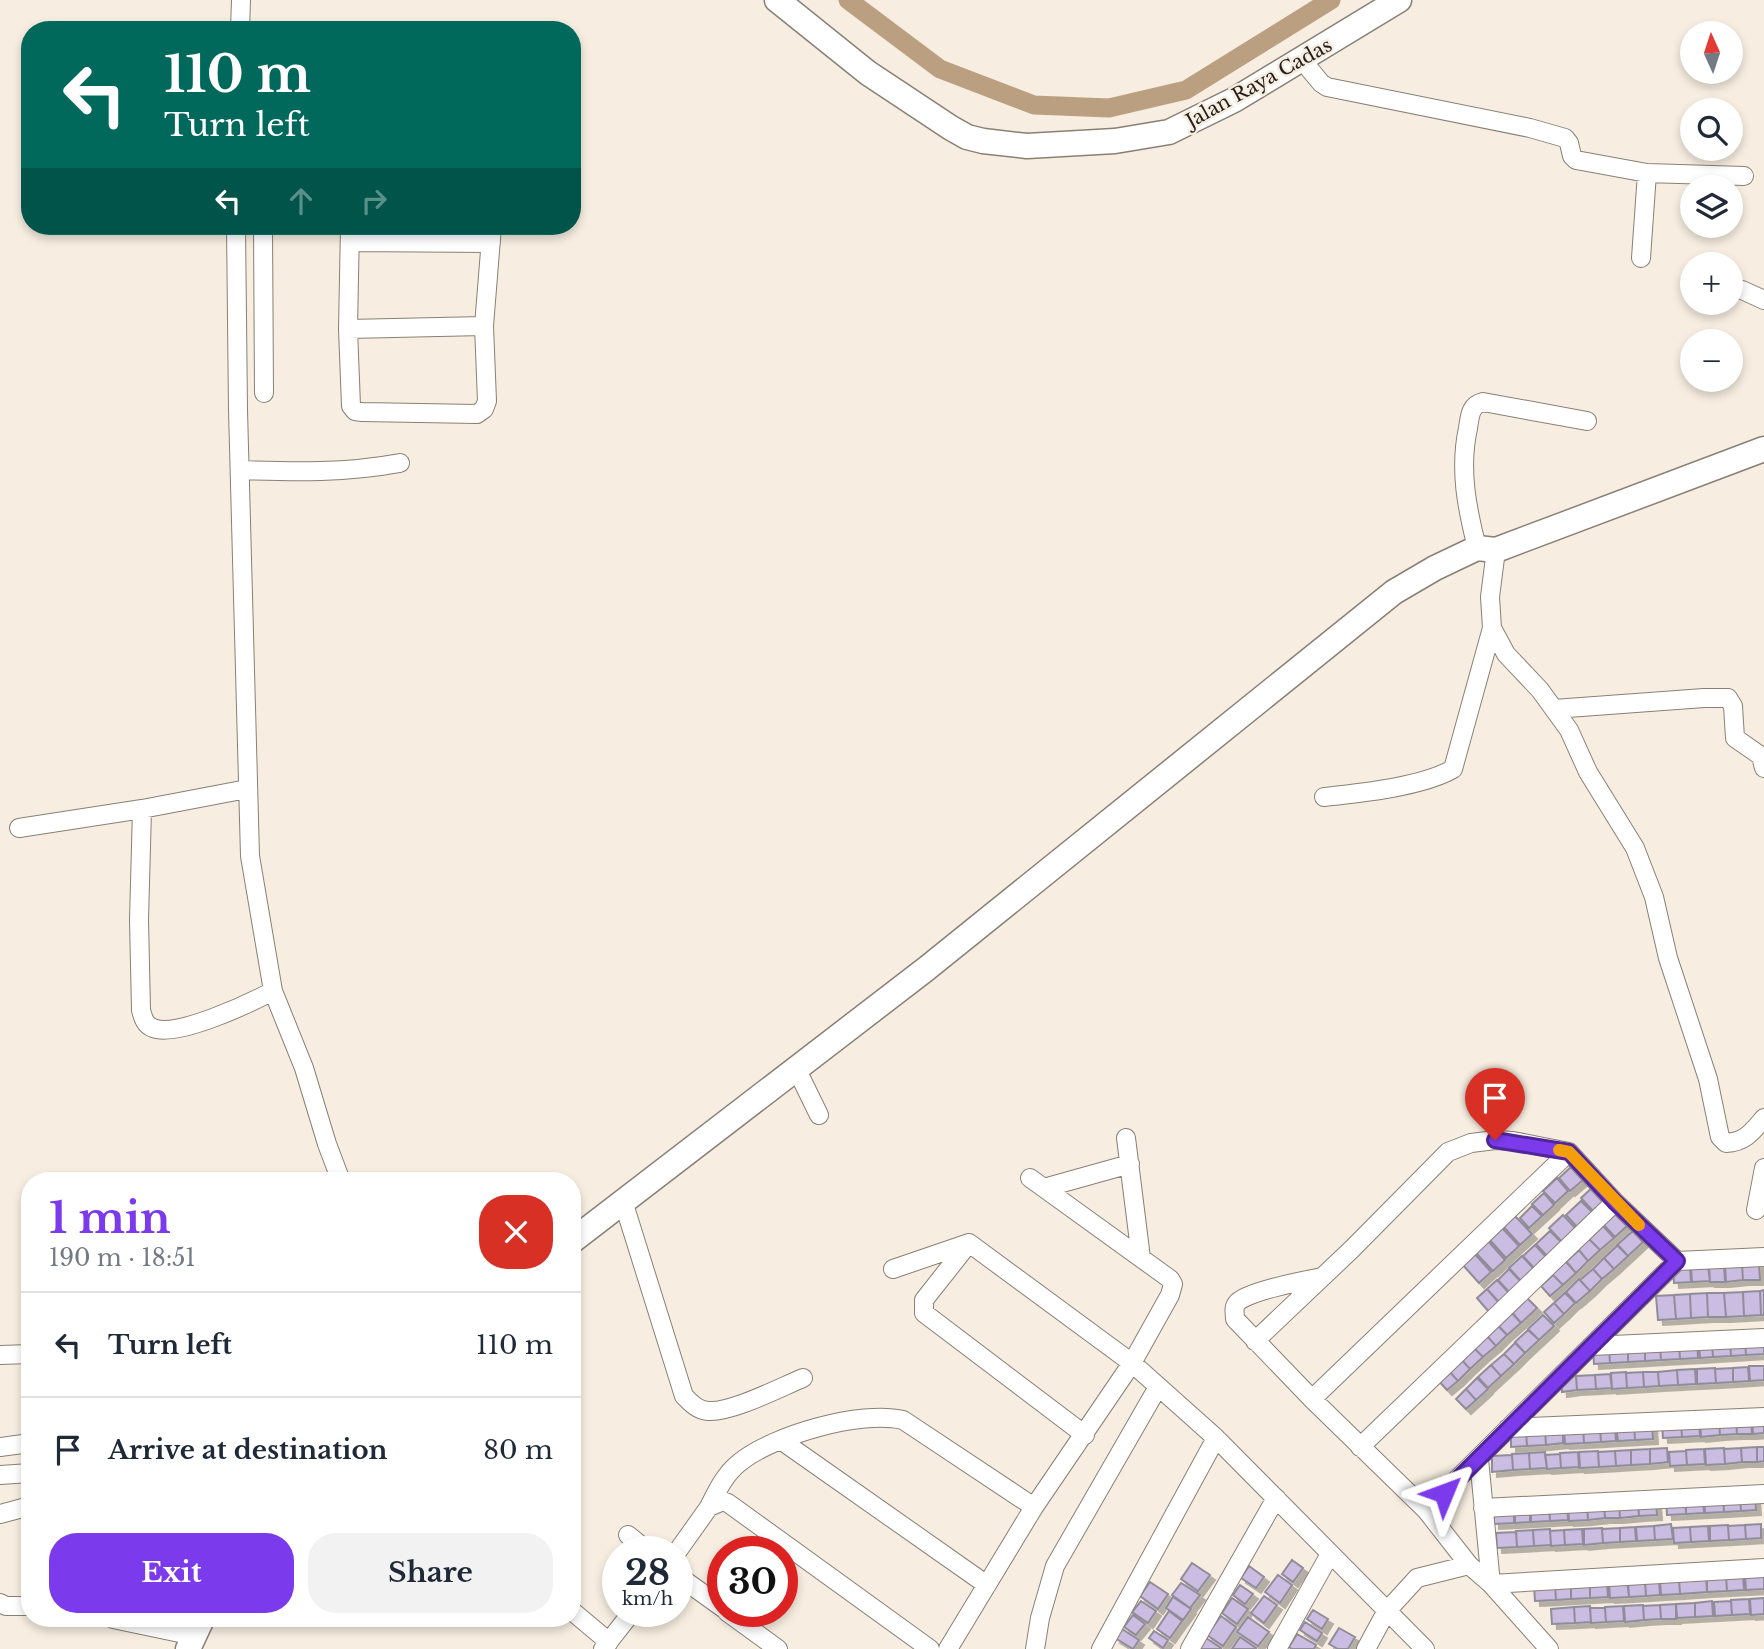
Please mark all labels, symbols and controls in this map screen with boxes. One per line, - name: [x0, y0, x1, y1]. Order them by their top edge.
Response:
- north arrow: [1680, 21, 1743, 84]
- map controls: [1680, 21, 1743, 392]
- street label: Jalan Raya Cadas: [1179, 33, 1336, 134]
- text: 110 m: [164, 44, 311, 105]
- icon: left: [49, 49, 140, 140]
- button: search: [1680, 98, 1743, 161]
- text: Turn left: [164, 105, 310, 145]
- button: layers: [1680, 175, 1743, 238]
- icon: left: [209, 182, 247, 220]
- icon: ahead: [282, 182, 320, 220]
- icon: right: [355, 182, 393, 220]
- button: +: [1680, 252, 1743, 315]
- button: −: [1680, 329, 1743, 392]
- pin: [1465, 1068, 1525, 1140]
- icon: arrive: [1476, 1079, 1514, 1117]
- text: 1 min: [49, 1192, 171, 1244]
- button: close: [479, 1195, 553, 1269]
- text: 190 m · 18:51: [49, 1244, 196, 1272]
- icon: left: [49, 1326, 87, 1364]
- text: Turn left: [108, 1329, 232, 1361]
- text: 110 m: [476, 1329, 553, 1361]
- icon: arrive: [49, 1431, 87, 1469]
- text: Arrive at destination: [108, 1434, 388, 1466]
- text: 80 m: [483, 1434, 553, 1466]
- position arrow: [1407, 1456, 1481, 1530]
- button: Exit: [49, 1533, 294, 1613]
- button: Share: [308, 1533, 553, 1613]
- speed limit sign: 30: [707, 1536, 798, 1627]
- text: 28: [625, 1551, 670, 1594]
- text: km/h: [622, 1588, 673, 1610]

